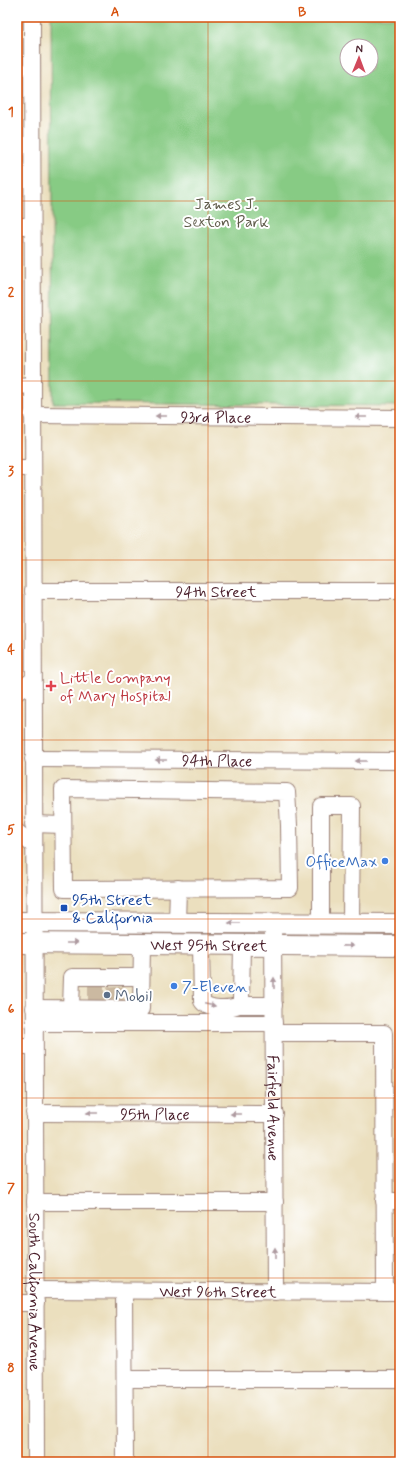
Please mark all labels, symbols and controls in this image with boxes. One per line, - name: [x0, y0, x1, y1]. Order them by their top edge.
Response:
- text: A: [111, 4, 119, 21]
- text: B: [298, 4, 307, 21]
- north arrow: [339, 38, 379, 78]
- text: N: [355, 42, 363, 56]
- text: 1: [8, 104, 14, 121]
- park label: James J. Sexton Park: [184, 194, 268, 233]
- text: 2: [8, 284, 15, 301]
- street label: 93rd Place: [181, 407, 251, 429]
- one-way arrow: [154, 413, 167, 419]
- one-way arrow: [354, 414, 367, 420]
- text: 3: [8, 463, 14, 480]
- street label: 94th Street: [175, 582, 257, 603]
- text: 4: [7, 642, 15, 659]
- place label: Little Company of Mary Hospital: [60, 668, 171, 707]
- marker: Little Company of Mary Hospital: [45, 680, 57, 692]
- street label: 94th Place: [182, 751, 252, 772]
- one-way arrow: [154, 757, 167, 763]
- one-way arrow: [354, 758, 367, 764]
- text: 5: [7, 822, 15, 839]
- place label: OfficeMax: [306, 852, 377, 873]
- marker: OfficeMax: [380, 856, 390, 866]
- place label: 95th Street & California: [72, 890, 153, 931]
- marker: 95th Street & California: [59, 903, 69, 913]
- one-way arrow: [227, 920, 240, 926]
- street label: West 95th Street: [150, 935, 268, 957]
- one-way arrow: [66, 940, 79, 946]
- one-way arrow: [342, 943, 355, 949]
- one-way arrow: [271, 976, 277, 989]
- place label: 7-Eleven: [182, 977, 248, 998]
- marker: 7-Eleven: [169, 981, 179, 991]
- place label: Mobil: [115, 986, 152, 1007]
- marker: Mobil: [102, 990, 112, 1000]
- text: 6: [8, 1001, 15, 1018]
- one-way arrow: [204, 1003, 217, 1009]
- street label: Fairfield Avenue: [262, 1055, 283, 1161]
- street label: 95th Place: [120, 1104, 190, 1126]
- one-way arrow: [85, 1110, 98, 1116]
- one-way arrow: [229, 1111, 242, 1117]
- text: 7: [7, 1180, 15, 1197]
- street label: South California Avenue: [21, 1213, 45, 1372]
- one-way arrow: [272, 1246, 278, 1259]
- street label: West 96th Street: [159, 1282, 277, 1303]
- text: 8: [7, 1360, 15, 1377]

